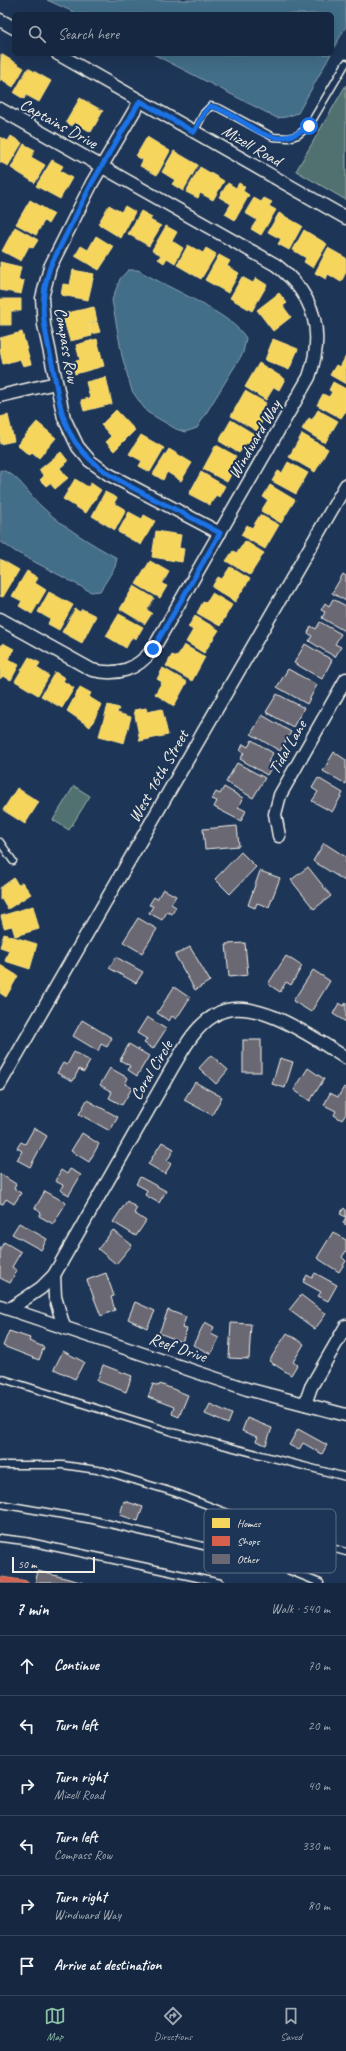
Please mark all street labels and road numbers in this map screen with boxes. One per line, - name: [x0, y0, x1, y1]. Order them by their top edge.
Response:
- street label: Captains Drive: [16, 94, 102, 154]
- street label: Mizell Road: [218, 120, 287, 172]
- street label: Compass Row: [50, 306, 84, 386]
- street label: Windward Way: [223, 395, 286, 483]
- street label: Tidal Lane: [264, 715, 312, 778]
- street label: West 16th Street: [124, 724, 194, 826]
- street label: Coral Circle: [125, 1035, 178, 1104]
- street label: Reef Drive: [146, 1328, 211, 1368]

